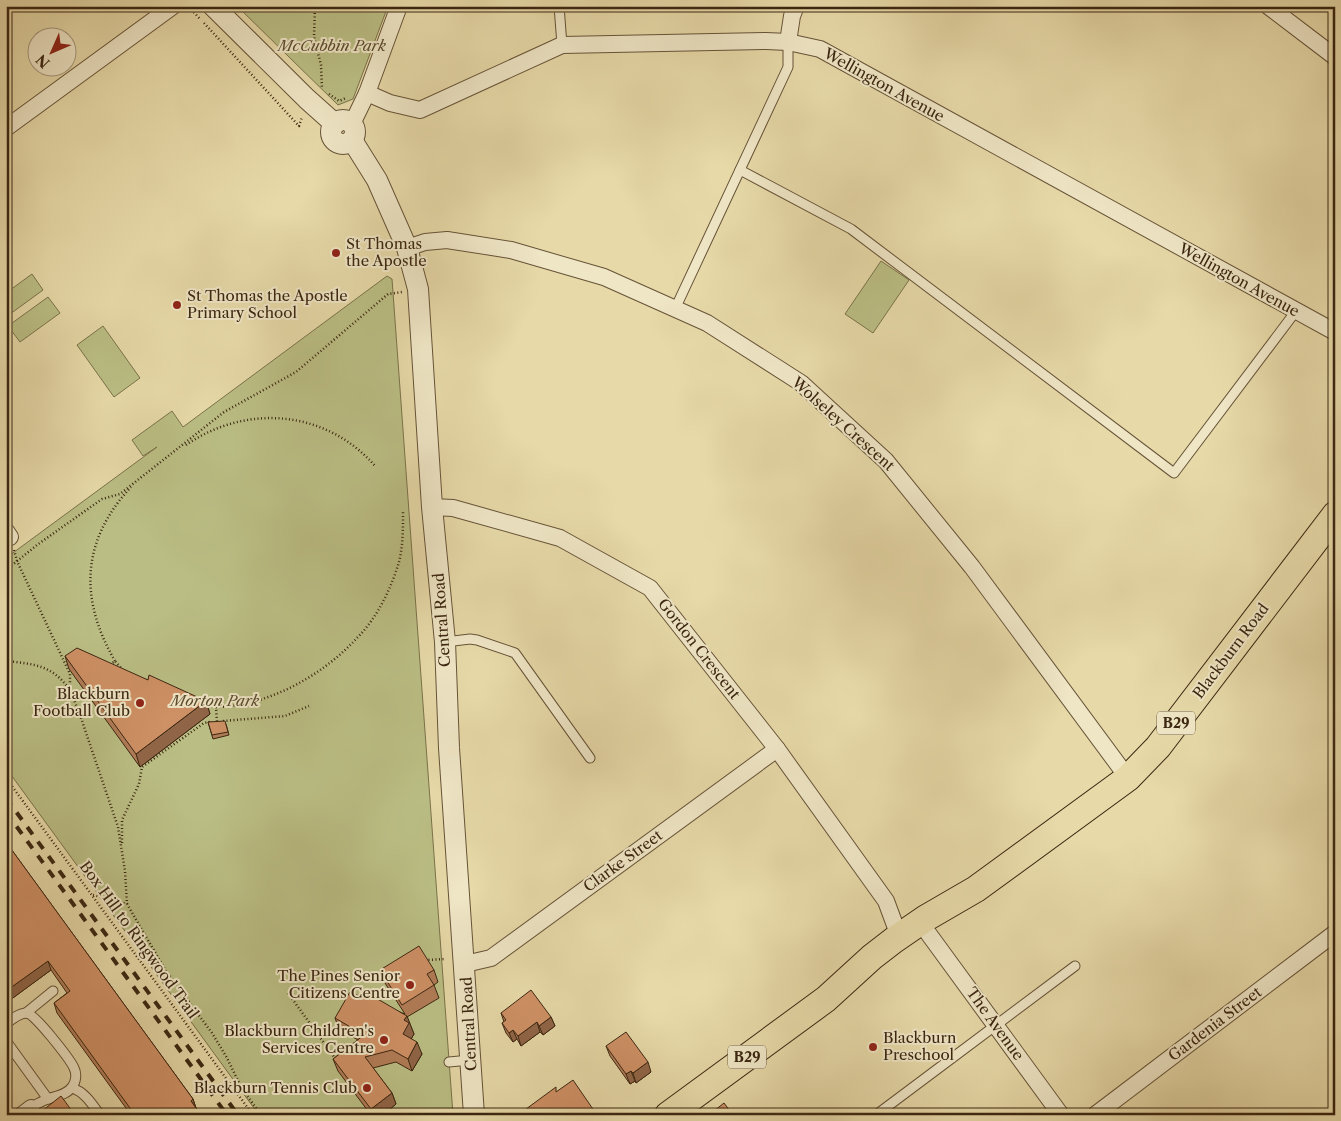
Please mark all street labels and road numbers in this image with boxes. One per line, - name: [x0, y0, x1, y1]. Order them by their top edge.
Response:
- street label: Wellington Avenue: [820, 43, 948, 126]
- street label: Wellington Avenue: [1175, 238, 1303, 321]
- street label: Wolseley Crescent: [787, 372, 899, 475]
- street label: Central Road: [429, 572, 454, 668]
- street label: Gordon Crescent: [654, 594, 745, 703]
- street label: Blackburn Road: [1189, 599, 1273, 702]
- road number: B29: [1157, 711, 1195, 734]
- street label: Clarke Street: [579, 825, 667, 896]
- street label: Box Hill to Ringwood Trail: [76, 857, 203, 1023]
- street label: Central Road: [457, 976, 480, 1072]
- street label: Gardenia Street: [1164, 982, 1266, 1065]
- street label: The Avenue: [963, 983, 1028, 1064]
- road number: B29: [728, 1046, 766, 1068]

